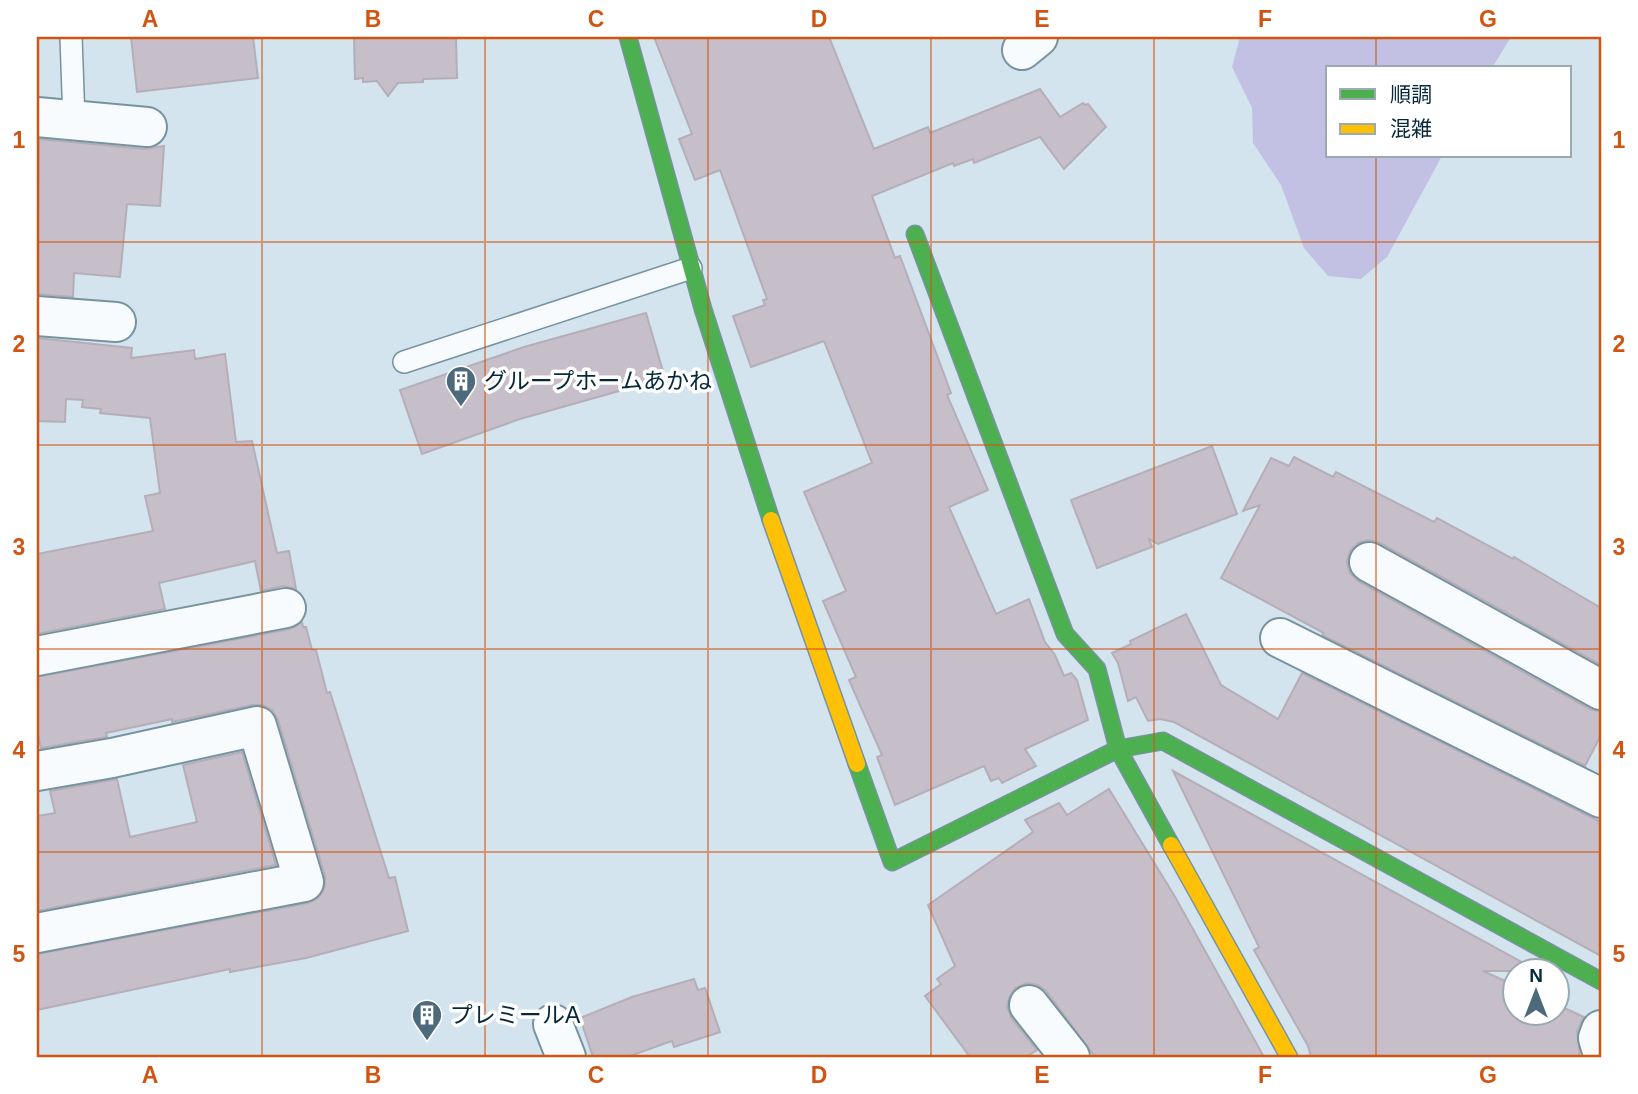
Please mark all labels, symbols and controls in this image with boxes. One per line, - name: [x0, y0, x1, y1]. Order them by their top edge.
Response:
- text: A: [142, 6, 158, 32]
- text: B: [365, 6, 381, 32]
- text: C: [588, 6, 604, 32]
- text: D: [811, 6, 827, 32]
- text: E: [1034, 6, 1050, 32]
- text: F: [1258, 6, 1272, 32]
- text: G: [1479, 6, 1497, 32]
- legend: [1326, 66, 1572, 158]
- text: 順調: [1390, 83, 1432, 106]
- text: 混雑: [1390, 117, 1432, 140]
- text: 1: [13, 127, 26, 153]
- text: 1: [1613, 127, 1626, 153]
- text: 2: [13, 331, 25, 357]
- text: 2: [1613, 331, 1625, 357]
- building icon: グループホームあかね: [444, 364, 478, 408]
- place label: グループホームあかね: [484, 368, 712, 394]
- text: 3: [13, 534, 25, 560]
- text: 3: [1613, 534, 1625, 560]
- text: 4: [13, 737, 26, 763]
- text: 4: [1613, 737, 1626, 763]
- text: 5: [13, 941, 26, 967]
- text: 5: [1613, 941, 1626, 967]
- north arrow: [1502, 958, 1572, 1028]
- text: N: [1529, 965, 1543, 986]
- building icon: プレミールA: [410, 998, 444, 1042]
- place label: プレミールA: [450, 1002, 581, 1028]
- text: A: [142, 1062, 158, 1088]
- text: B: [365, 1062, 381, 1088]
- text: C: [588, 1062, 604, 1088]
- text: D: [811, 1062, 827, 1088]
- text: E: [1034, 1062, 1050, 1088]
- text: F: [1258, 1062, 1272, 1088]
- text: G: [1479, 1062, 1497, 1088]

